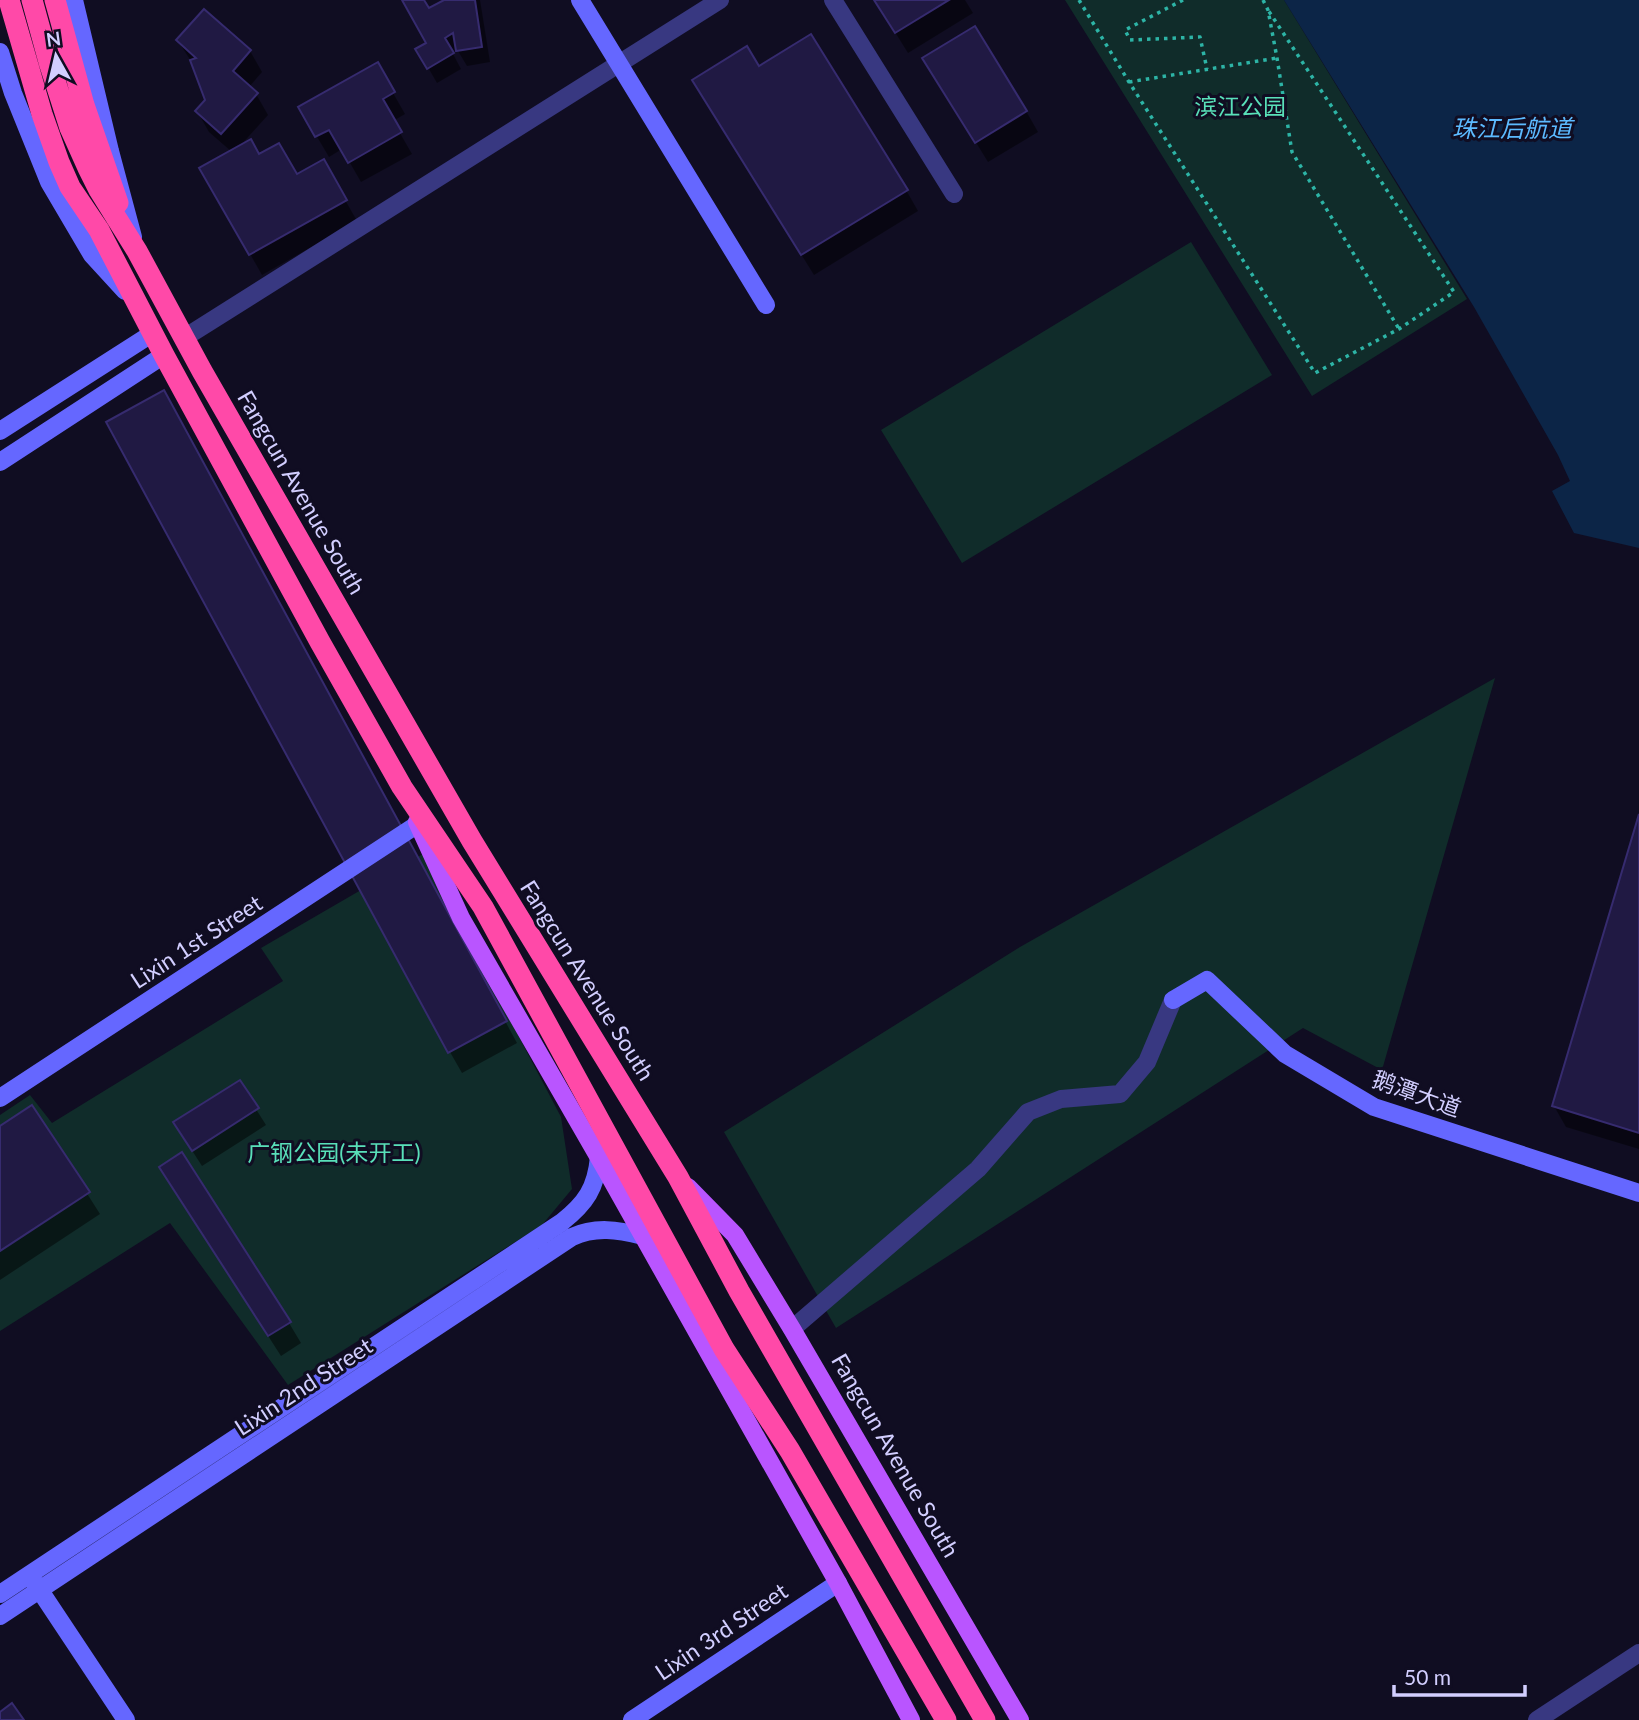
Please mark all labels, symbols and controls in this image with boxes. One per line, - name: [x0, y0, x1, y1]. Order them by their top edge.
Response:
- north arrow: [21, 21, 91, 91]
- text: N: [45, 26, 62, 51]
- park label: 滨江公园: [1194, 92, 1286, 120]
- water label: 珠江后航道: [1452, 113, 1575, 142]
- street label: Fangcun Avenue South: [232, 385, 372, 599]
- street label: Fangcun Avenue South: [515, 875, 661, 1085]
- street label: Lixin 1st Street: [125, 888, 268, 994]
- street label: 鹅潭大道: [1369, 1064, 1465, 1122]
- park label: 广钢公园(未开工): [247, 1138, 421, 1166]
- street label: Lixin 2nd Street: [229, 1331, 378, 1441]
- street label: Fangcun Avenue South: [826, 1348, 966, 1562]
- street label: Lixin 3rd Street: [649, 1576, 793, 1686]
- scale bar: [1394, 1654, 1525, 1698]
- text: 50 m: [1404, 1664, 1451, 1689]

